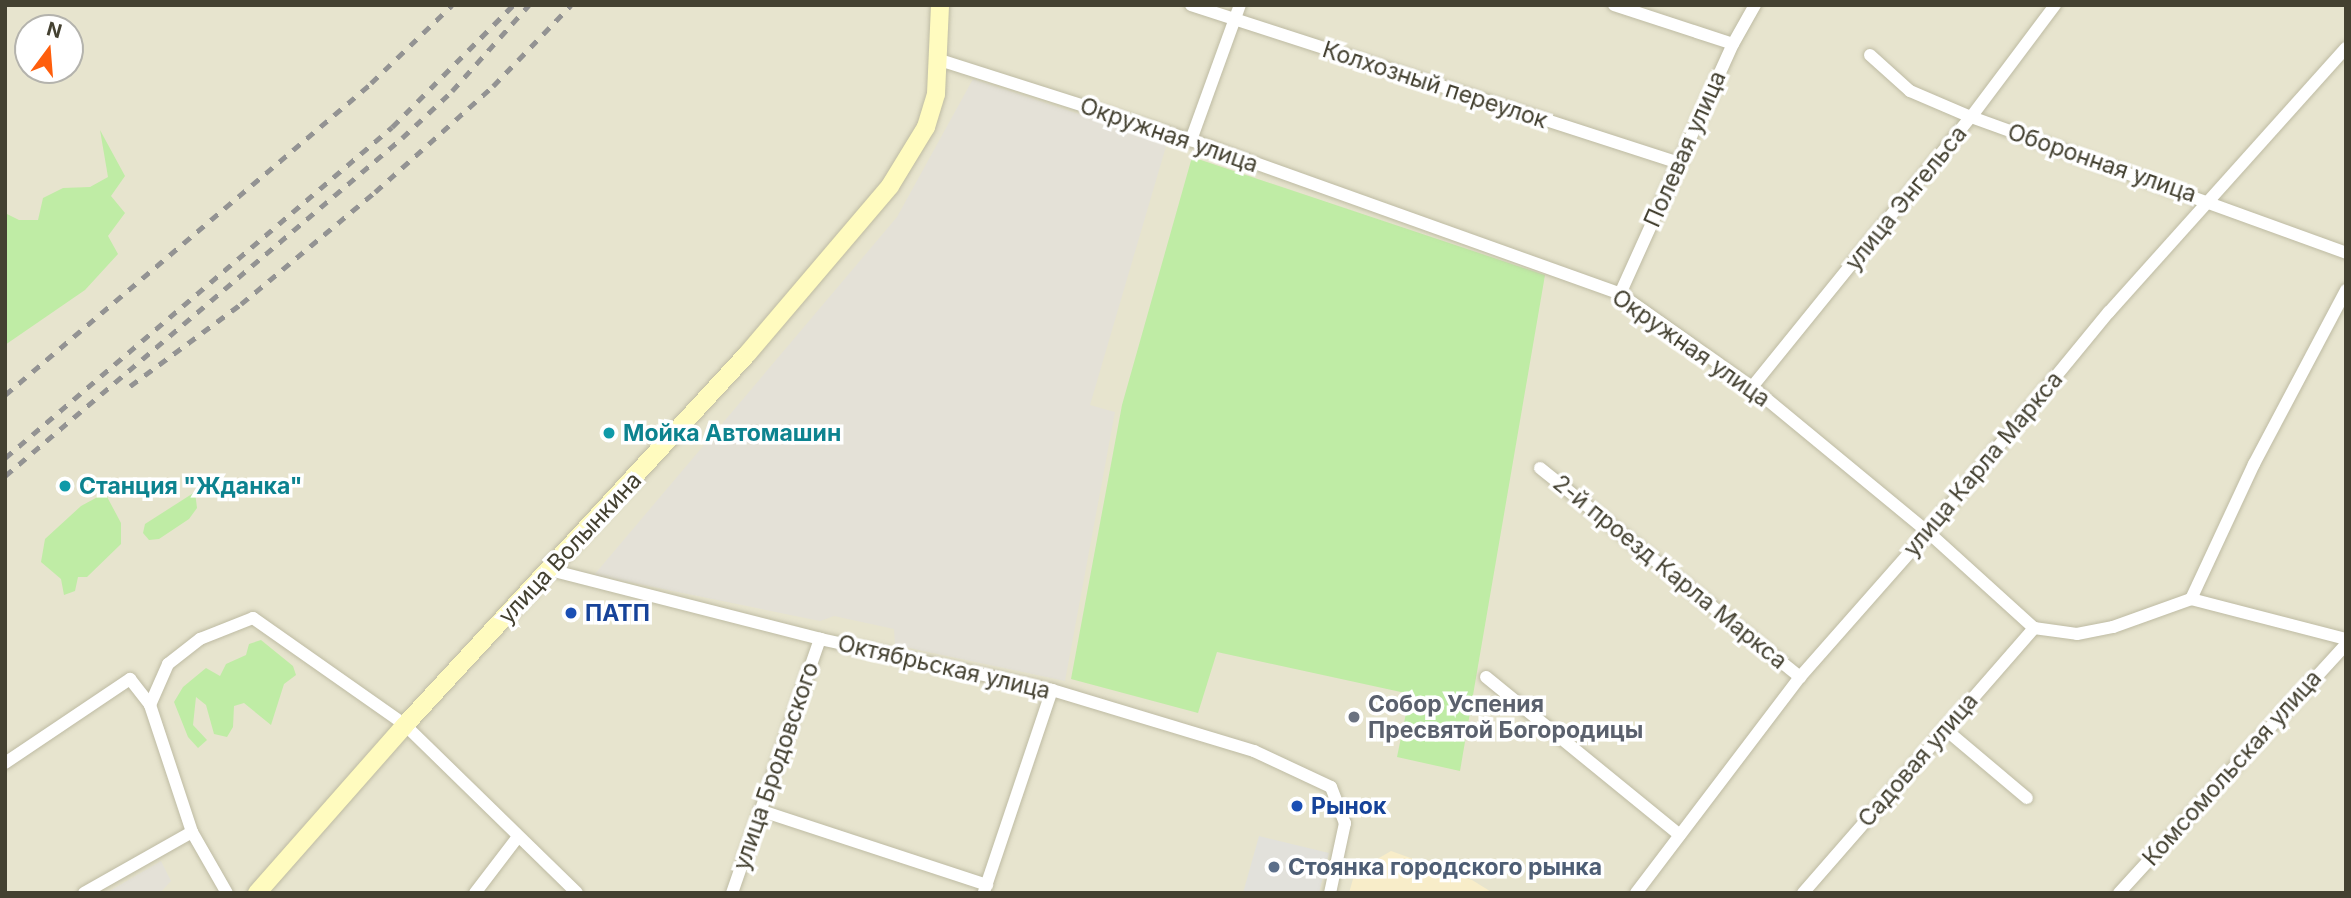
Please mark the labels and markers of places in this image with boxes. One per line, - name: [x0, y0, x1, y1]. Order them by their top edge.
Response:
- place label: Мойка Автомашин: [623, 419, 841, 447]
- marker: Мойка Автомашин: [601, 425, 617, 441]
- place label: Станция "Жданка": [79, 472, 303, 500]
- marker: Станция "Жданка": [57, 478, 73, 494]
- place label: ПАТП: [585, 599, 650, 627]
- marker: ПАТП: [563, 605, 579, 621]
- place label: Собор Успения Пресвятой Богородицы: [1368, 690, 1643, 744]
- marker: Собор Успения Пресвятой Богородицы: [1346, 709, 1362, 725]
- place label: Рынок: [1311, 792, 1386, 820]
- marker: Рынок: [1289, 798, 1305, 814]
- place label: Cтоянка городского рынка: [1288, 853, 1602, 881]
- marker: Cтоянка городского рынка: [1266, 859, 1282, 875]

